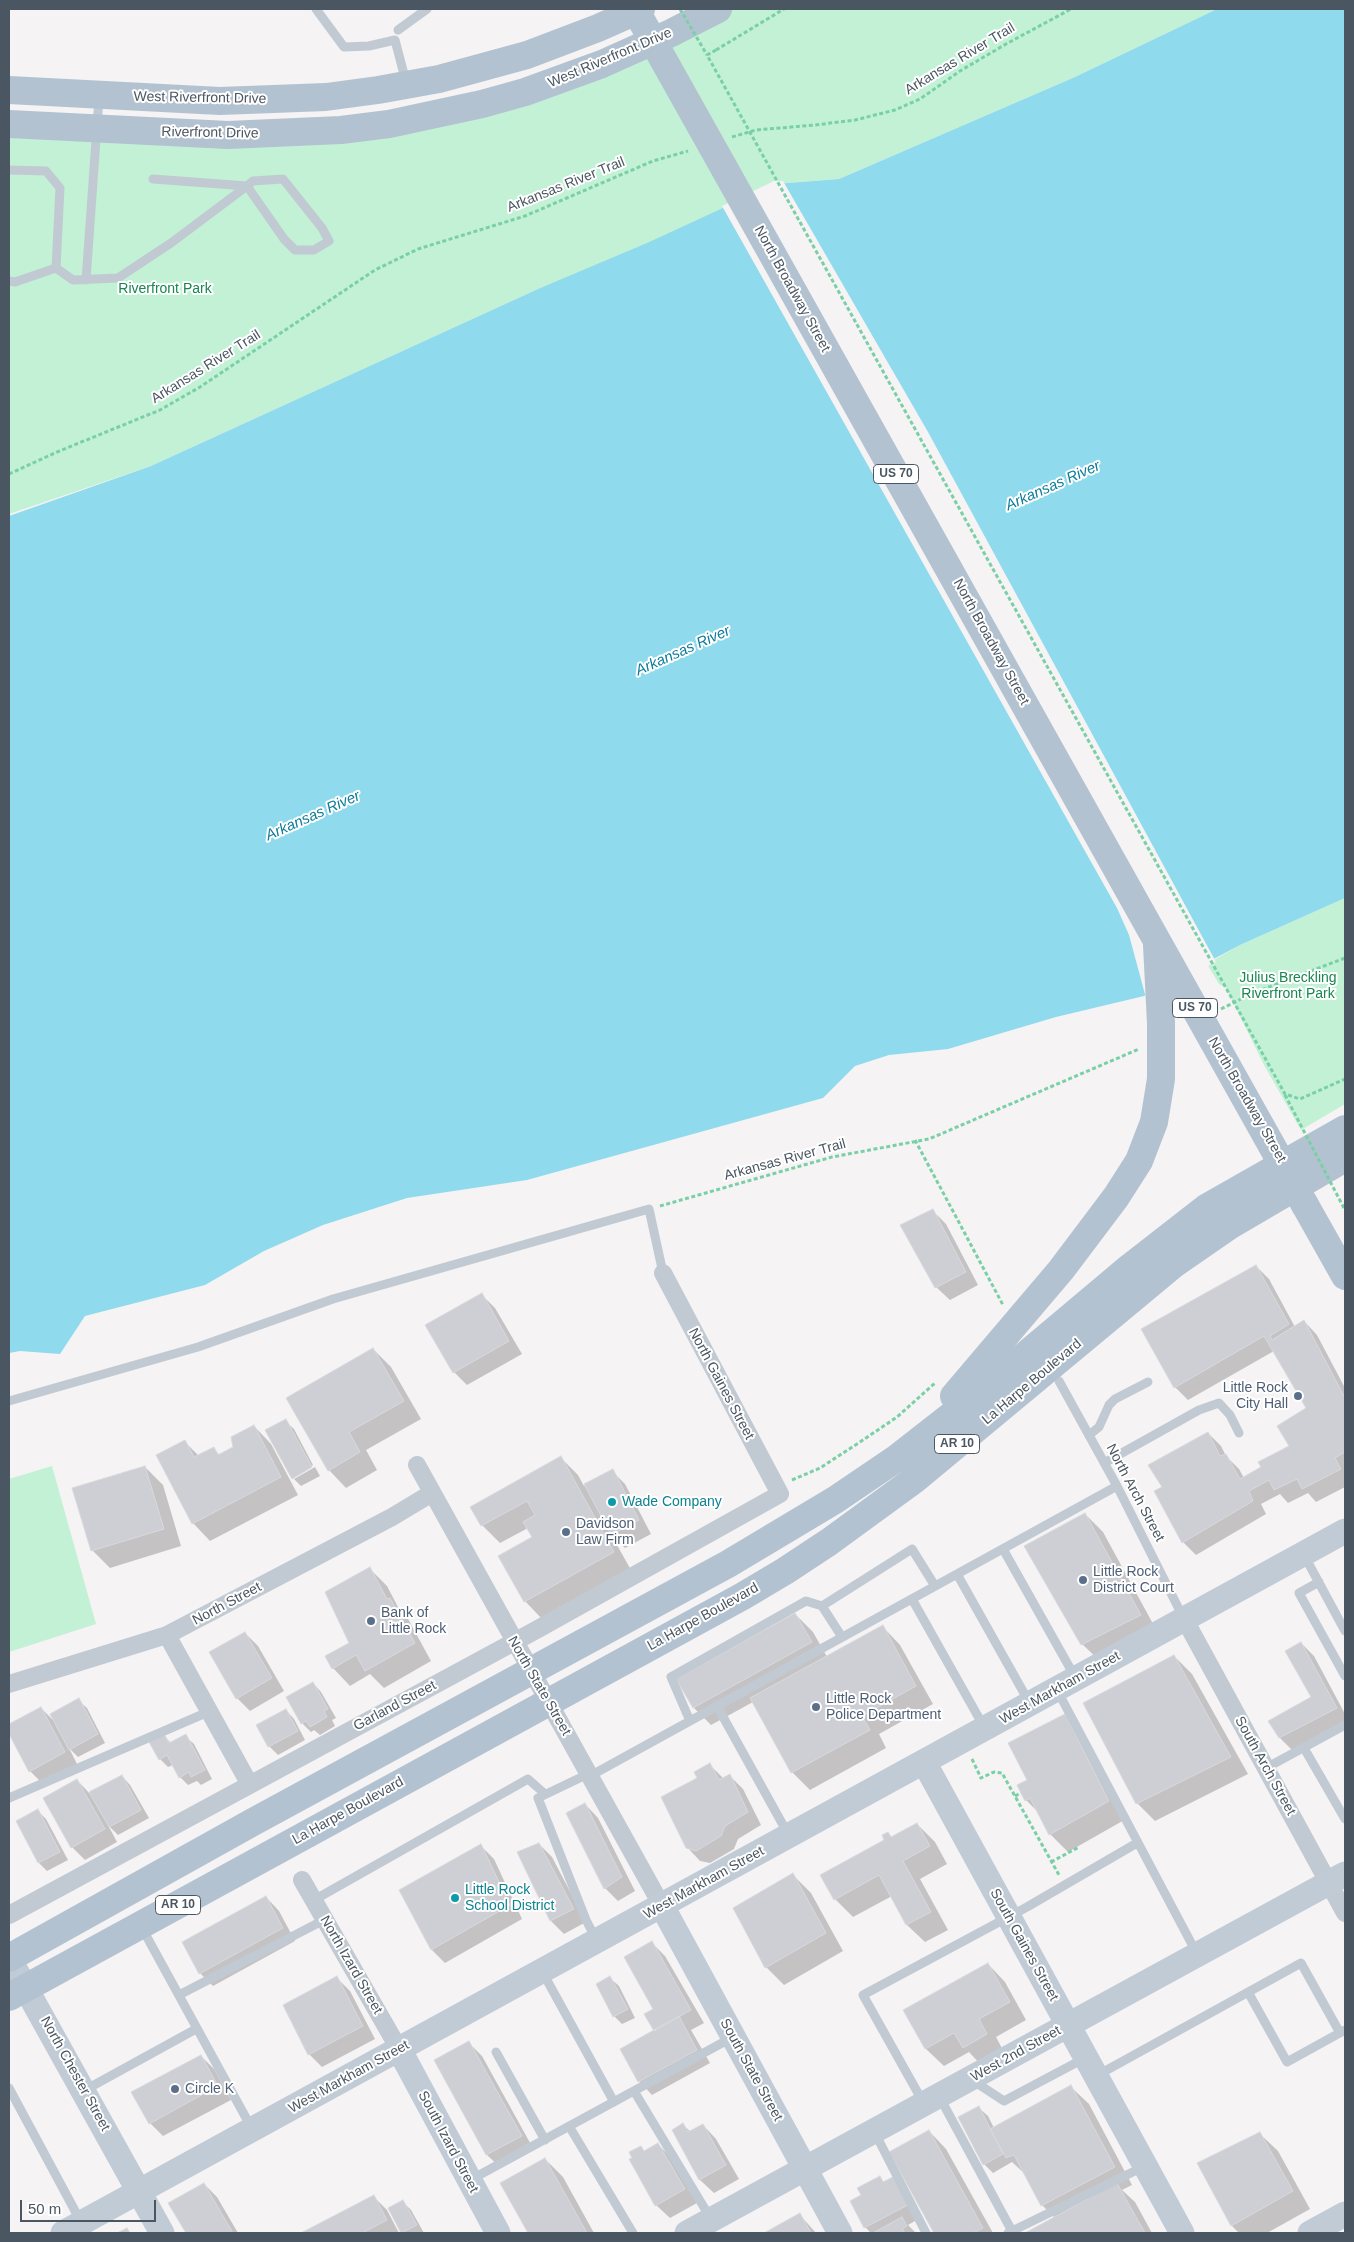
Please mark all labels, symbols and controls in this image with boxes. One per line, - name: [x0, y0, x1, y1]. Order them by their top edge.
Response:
- street label: Arkansas River Trail: [902, 19, 1018, 99]
- street label: West Riverfront Drive: [546, 24, 674, 92]
- street label: West Riverfront Drive: [133, 88, 267, 108]
- street label: Riverfront Drive: [161, 124, 259, 142]
- street label: Arkansas River Trail: [505, 154, 627, 216]
- street label: North Broadway Street: [750, 223, 834, 355]
- park label: Riverfront Park: [118, 281, 212, 297]
- street label: Arkansas River Trail: [148, 327, 264, 407]
- water label: Arkansas River: [1003, 457, 1103, 515]
- road number: US 70: [874, 464, 918, 484]
- street label: North Broadway Street: [949, 576, 1033, 708]
- water label: Arkansas River: [633, 622, 733, 680]
- water label: Arkansas River: [263, 787, 363, 845]
- park label: Julius Breckling Riverfront Park: [1239, 970, 1337, 1002]
- road number: US 70: [1172, 998, 1218, 1018]
- street label: North Broadway Street: [1204, 1034, 1290, 1166]
- street label: Arkansas River Trail: [722, 1136, 848, 1184]
- street label: North Gaines Street: [685, 1325, 757, 1443]
- street label: La Harpe Boulevard: [979, 1336, 1085, 1428]
- place label: Little Rock City Hall: [1223, 1380, 1288, 1412]
- marker: Little Rock City Hall: [1292, 1390, 1304, 1402]
- road number: AR 10: [934, 1435, 980, 1454]
- street label: North Arch Street: [1102, 1441, 1168, 1545]
- place label: Wade Company: [622, 1494, 722, 1510]
- marker: Wade Company: [606, 1496, 618, 1508]
- place label: Davidson Law Firm: [576, 1516, 634, 1548]
- marker: Davidson Law Firm: [560, 1526, 572, 1538]
- place label: Little Rock District Court: [1093, 1564, 1174, 1596]
- marker: Little Rock District Court: [1077, 1574, 1089, 1586]
- street label: North Street: [190, 1579, 264, 1629]
- street label: La Harpe Boulevard: [644, 1579, 762, 1655]
- place label: Bank of Little Rock: [381, 1605, 446, 1638]
- marker: Bank of Little Rock: [365, 1615, 377, 1627]
- street label: North State Street: [504, 1633, 574, 1739]
- street label: West Markham Street: [997, 1648, 1123, 1728]
- street label: Garland Street: [351, 1677, 439, 1735]
- place label: Little Rock Police Department: [826, 1691, 941, 1724]
- marker: Little Rock Police Department: [810, 1701, 822, 1713]
- street label: South Arch Street: [1231, 1714, 1299, 1818]
- street label: La Harpe Boulevard: [289, 1773, 407, 1849]
- street label: West Markham Street: [641, 1843, 767, 1923]
- place label: Little Rock School District: [465, 1882, 554, 1914]
- street label: South Gaines Street: [986, 1886, 1062, 2004]
- marker: Little Rock School District: [449, 1892, 461, 1904]
- road number: AR 10: [156, 1896, 200, 1914]
- street label: North Izard Street: [316, 1913, 386, 2017]
- street label: North Chester Street: [37, 2014, 113, 2134]
- street label: South State Street: [716, 2016, 786, 2124]
- street label: West 2nd Street: [968, 2022, 1064, 2086]
- street label: West Markham Street: [286, 2037, 412, 2117]
- place label: Circle K: [185, 2081, 234, 2097]
- marker: Circle K: [169, 2083, 181, 2095]
- street label: South Izard Street: [414, 2088, 482, 2196]
- scale bar: [22, 2190, 159, 2222]
- text: 50 m: [28, 2200, 61, 2217]

